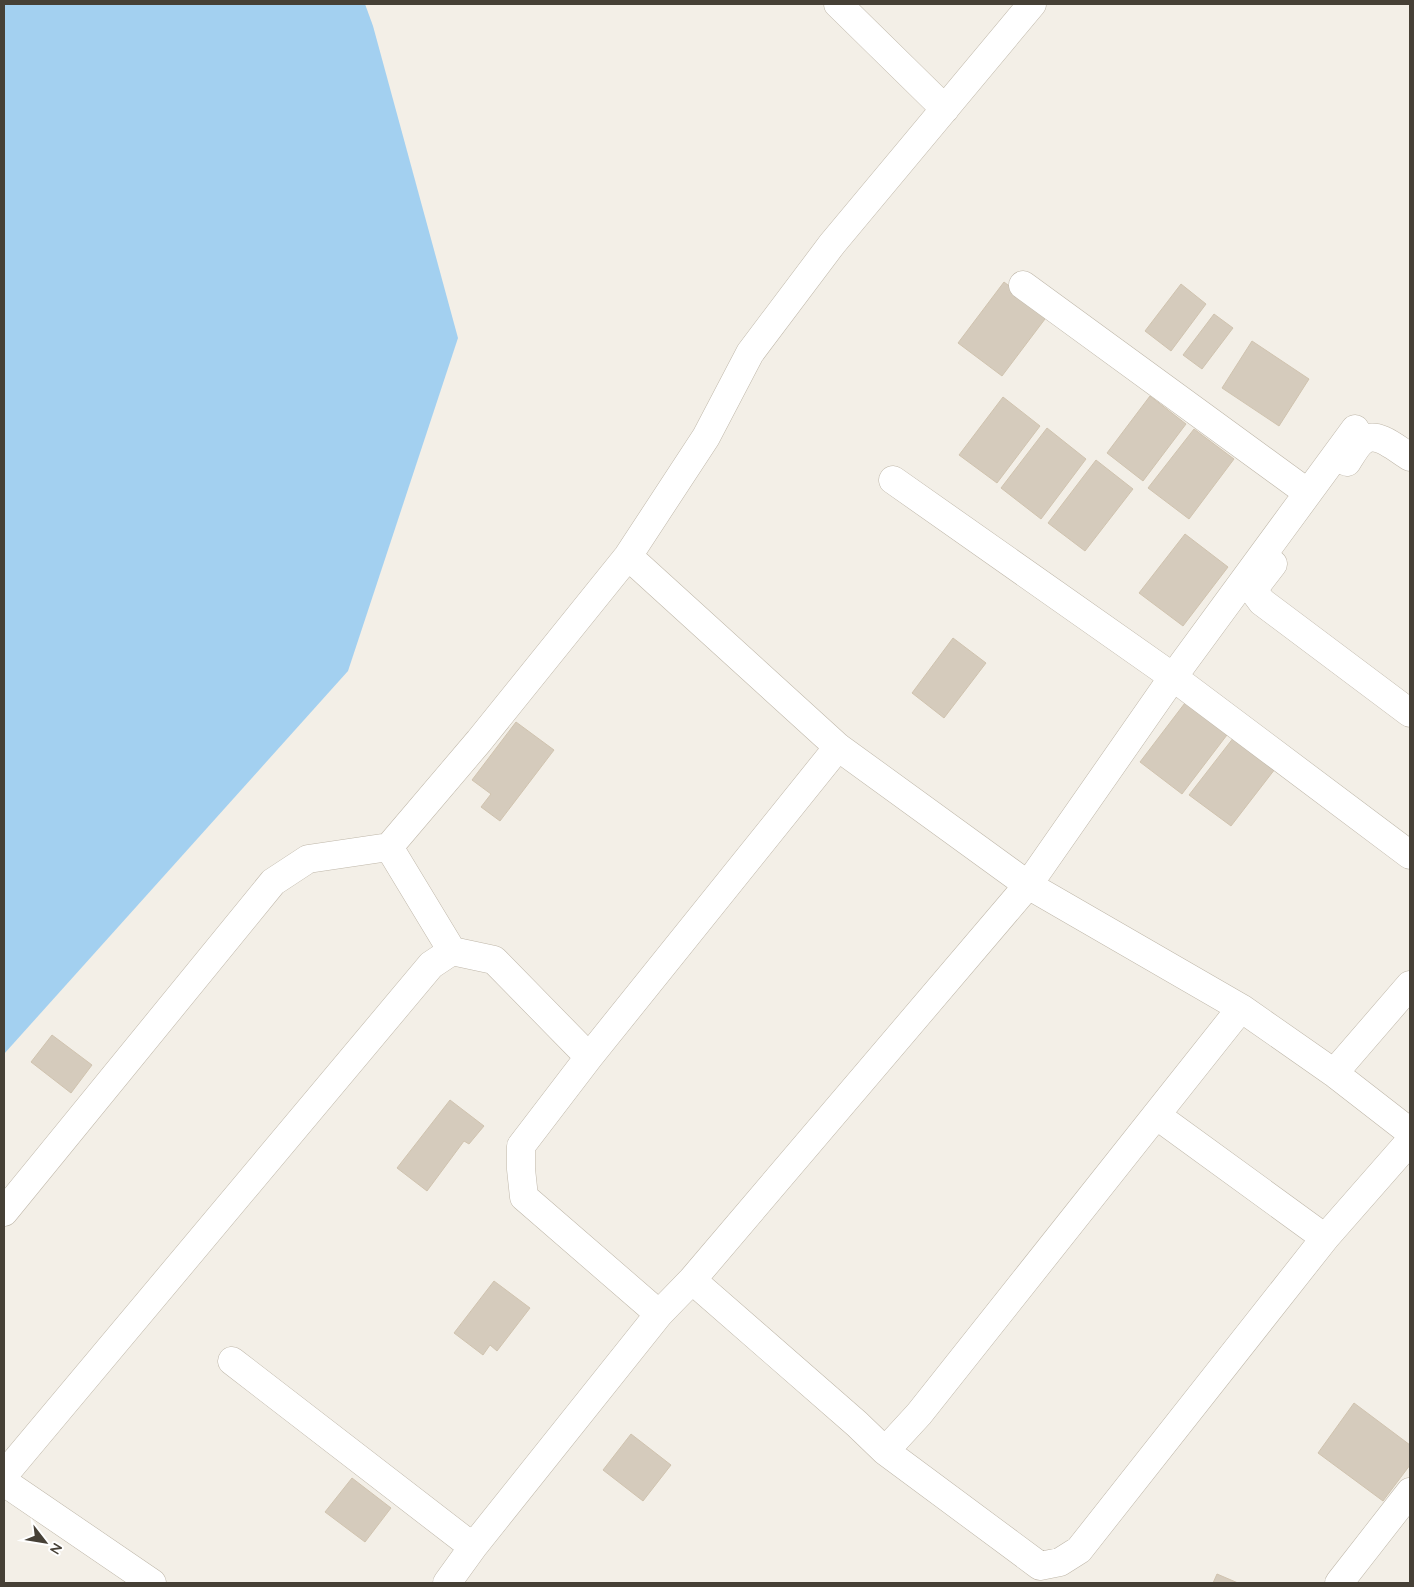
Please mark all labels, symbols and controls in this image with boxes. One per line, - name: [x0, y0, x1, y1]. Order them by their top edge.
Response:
- north arrow: [20, 1517, 70, 1567]
- text: N: [46, 1540, 67, 1558]

